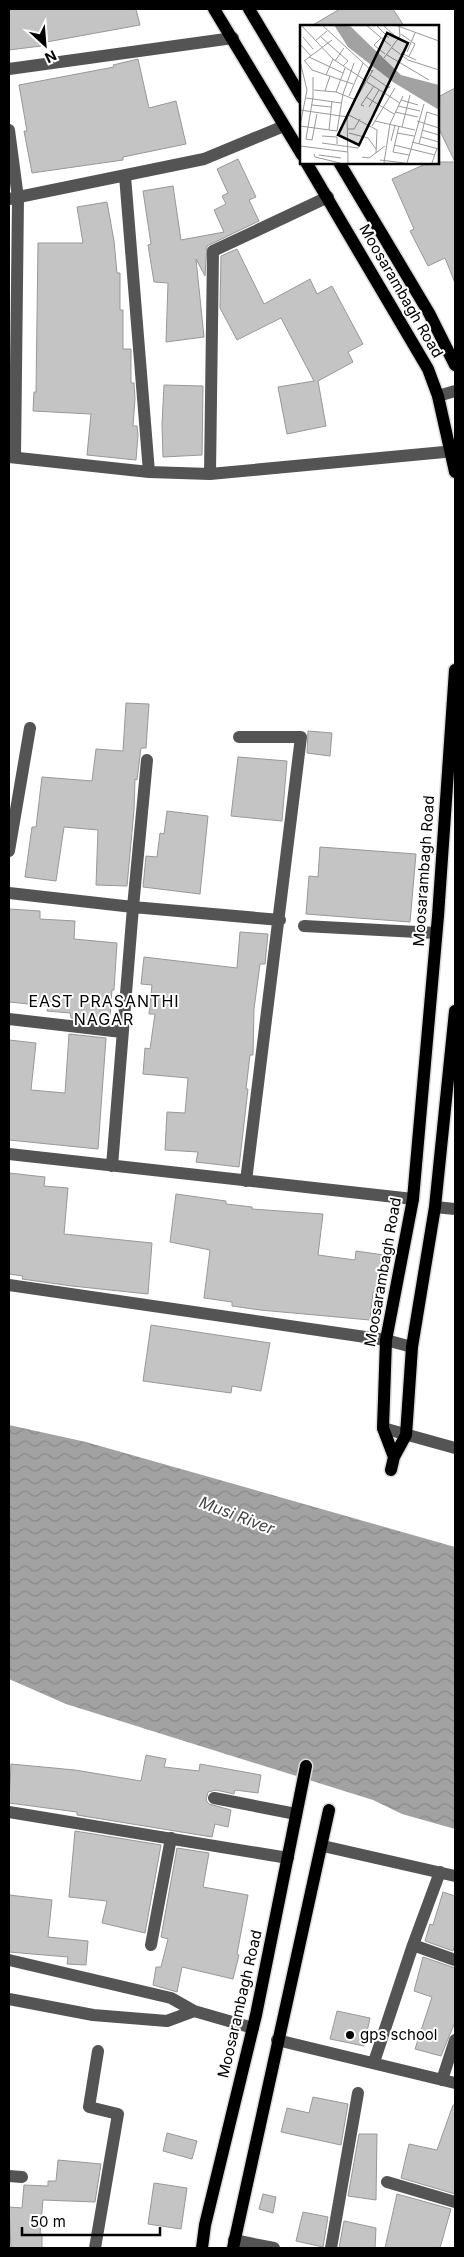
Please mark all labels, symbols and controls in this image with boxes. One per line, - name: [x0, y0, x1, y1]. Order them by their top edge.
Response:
- north arrow: [20, 20, 70, 70]
- inset map: [300, 25, 439, 164]
- text: N: [42, 47, 59, 67]
- street label: Moosarambagh Road: [355, 220, 447, 361]
- street label: Moosarambagh Road: [409, 795, 438, 947]
- district label: EAST PRASANTHI NAGAR: [28, 991, 180, 1029]
- street label: Moosarambagh Road: [360, 1196, 405, 1348]
- water label: Musi River: [197, 1492, 278, 1539]
- street label: Moosarambagh Road: [213, 1928, 266, 2080]
- place label: gps school: [360, 2025, 438, 2044]
- marker: gps school: [344, 2029, 356, 2041]
- scale bar: [22, 2204, 160, 2236]
- text: 50 m: [30, 2212, 66, 2231]

